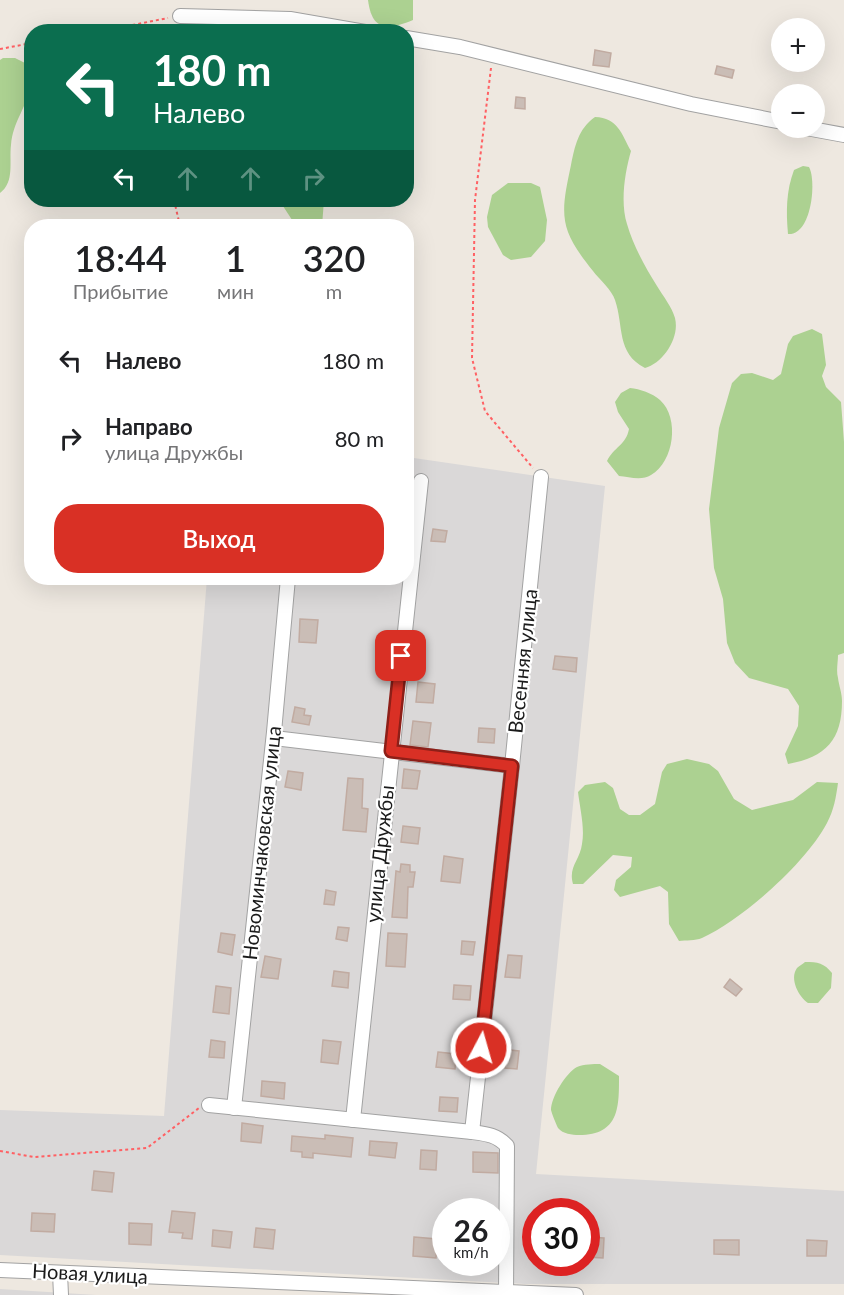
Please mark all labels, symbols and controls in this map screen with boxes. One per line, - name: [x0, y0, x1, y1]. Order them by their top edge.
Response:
- map controls: [771, 18, 825, 138]
- button: +: [771, 18, 825, 72]
- text: 180 m: [153, 45, 271, 95]
- icon: left: [54, 48, 132, 126]
- button: −: [771, 84, 825, 138]
- text: Налево: [153, 96, 245, 129]
- icon: left: [108, 162, 141, 195]
- icon: ahead: [171, 162, 204, 195]
- icon: ahead: [234, 162, 267, 195]
- icon: right: [297, 162, 330, 195]
- text: 18:44: [74, 236, 167, 280]
- text: 1: [225, 236, 246, 280]
- text: 320: [303, 236, 365, 280]
- text: Прибытие: [73, 279, 168, 303]
- text: мин: [217, 279, 254, 303]
- text: m: [326, 279, 342, 303]
- icon: left: [54, 344, 87, 377]
- text: Налево: [105, 347, 181, 374]
- text: 180 m: [322, 347, 384, 374]
- text: Направо: [105, 413, 193, 440]
- icon: right: [54, 422, 87, 455]
- text: 80 m: [335, 425, 384, 452]
- text: улица Дружбы: [105, 440, 243, 464]
- button: Выход: [54, 504, 384, 573]
- street label: Весенняя улица: [502, 587, 542, 734]
- pin: [375, 630, 426, 681]
- icon: arrive: [384, 639, 417, 672]
- street label: Новоминчаковская улица: [237, 725, 285, 961]
- street label: улица Дружбы: [360, 784, 398, 924]
- position arrow: [449, 1016, 513, 1080]
- speed limit sign: 30: [522, 1198, 600, 1276]
- text: 26: [454, 1212, 488, 1248]
- text: km/h: [453, 1243, 489, 1261]
- street label: Новая улица: [32, 1258, 148, 1288]

